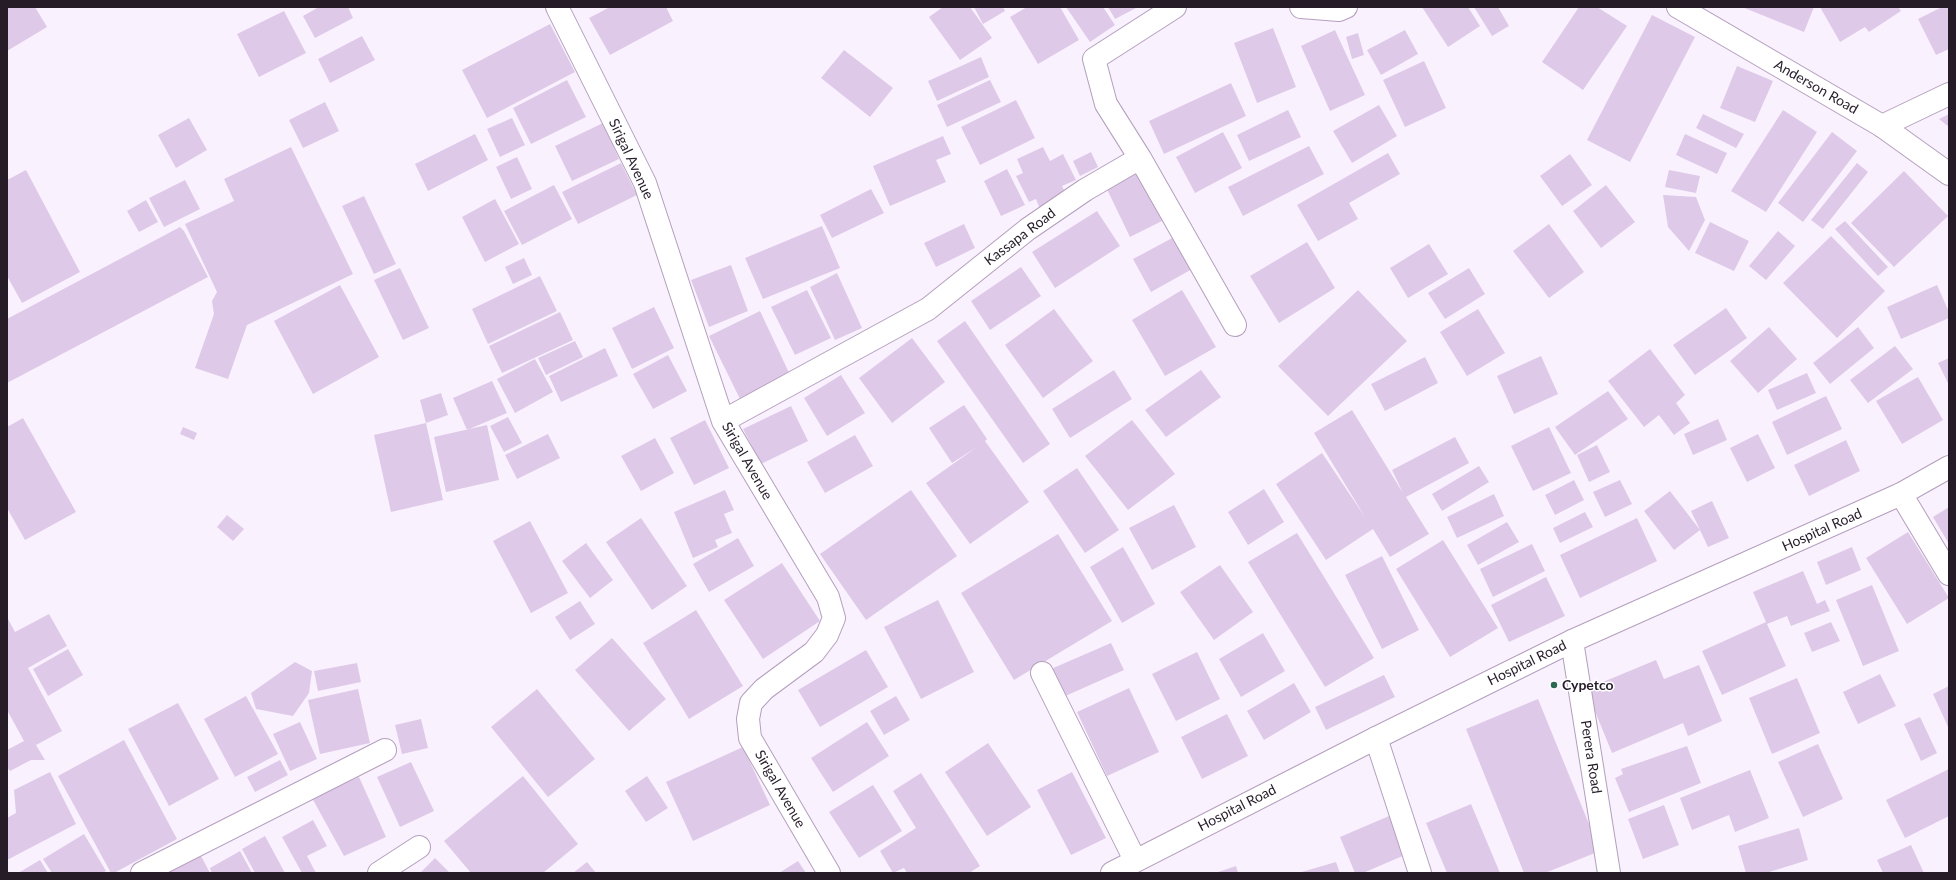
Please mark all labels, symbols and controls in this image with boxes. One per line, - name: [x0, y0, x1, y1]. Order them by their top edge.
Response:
- street label: Anderson Road: [1771, 56, 1861, 118]
- street label: Sirigal Avenue: [605, 116, 657, 202]
- street label: Kassapa Road: [981, 205, 1059, 269]
- street label: Sirigal Avenue: [718, 419, 776, 503]
- street label: Hospital Road: [1779, 505, 1865, 555]
- street label: Hospital Road: [1485, 637, 1569, 689]
- place label: Cypetco: [1562, 677, 1614, 693]
- marker: Cypetco: [1549, 680, 1559, 690]
- street label: Perera Road: [1577, 719, 1605, 795]
- street label: Sirigal Avenue: [751, 747, 809, 831]
- street label: Hospital Road: [1195, 781, 1279, 835]

